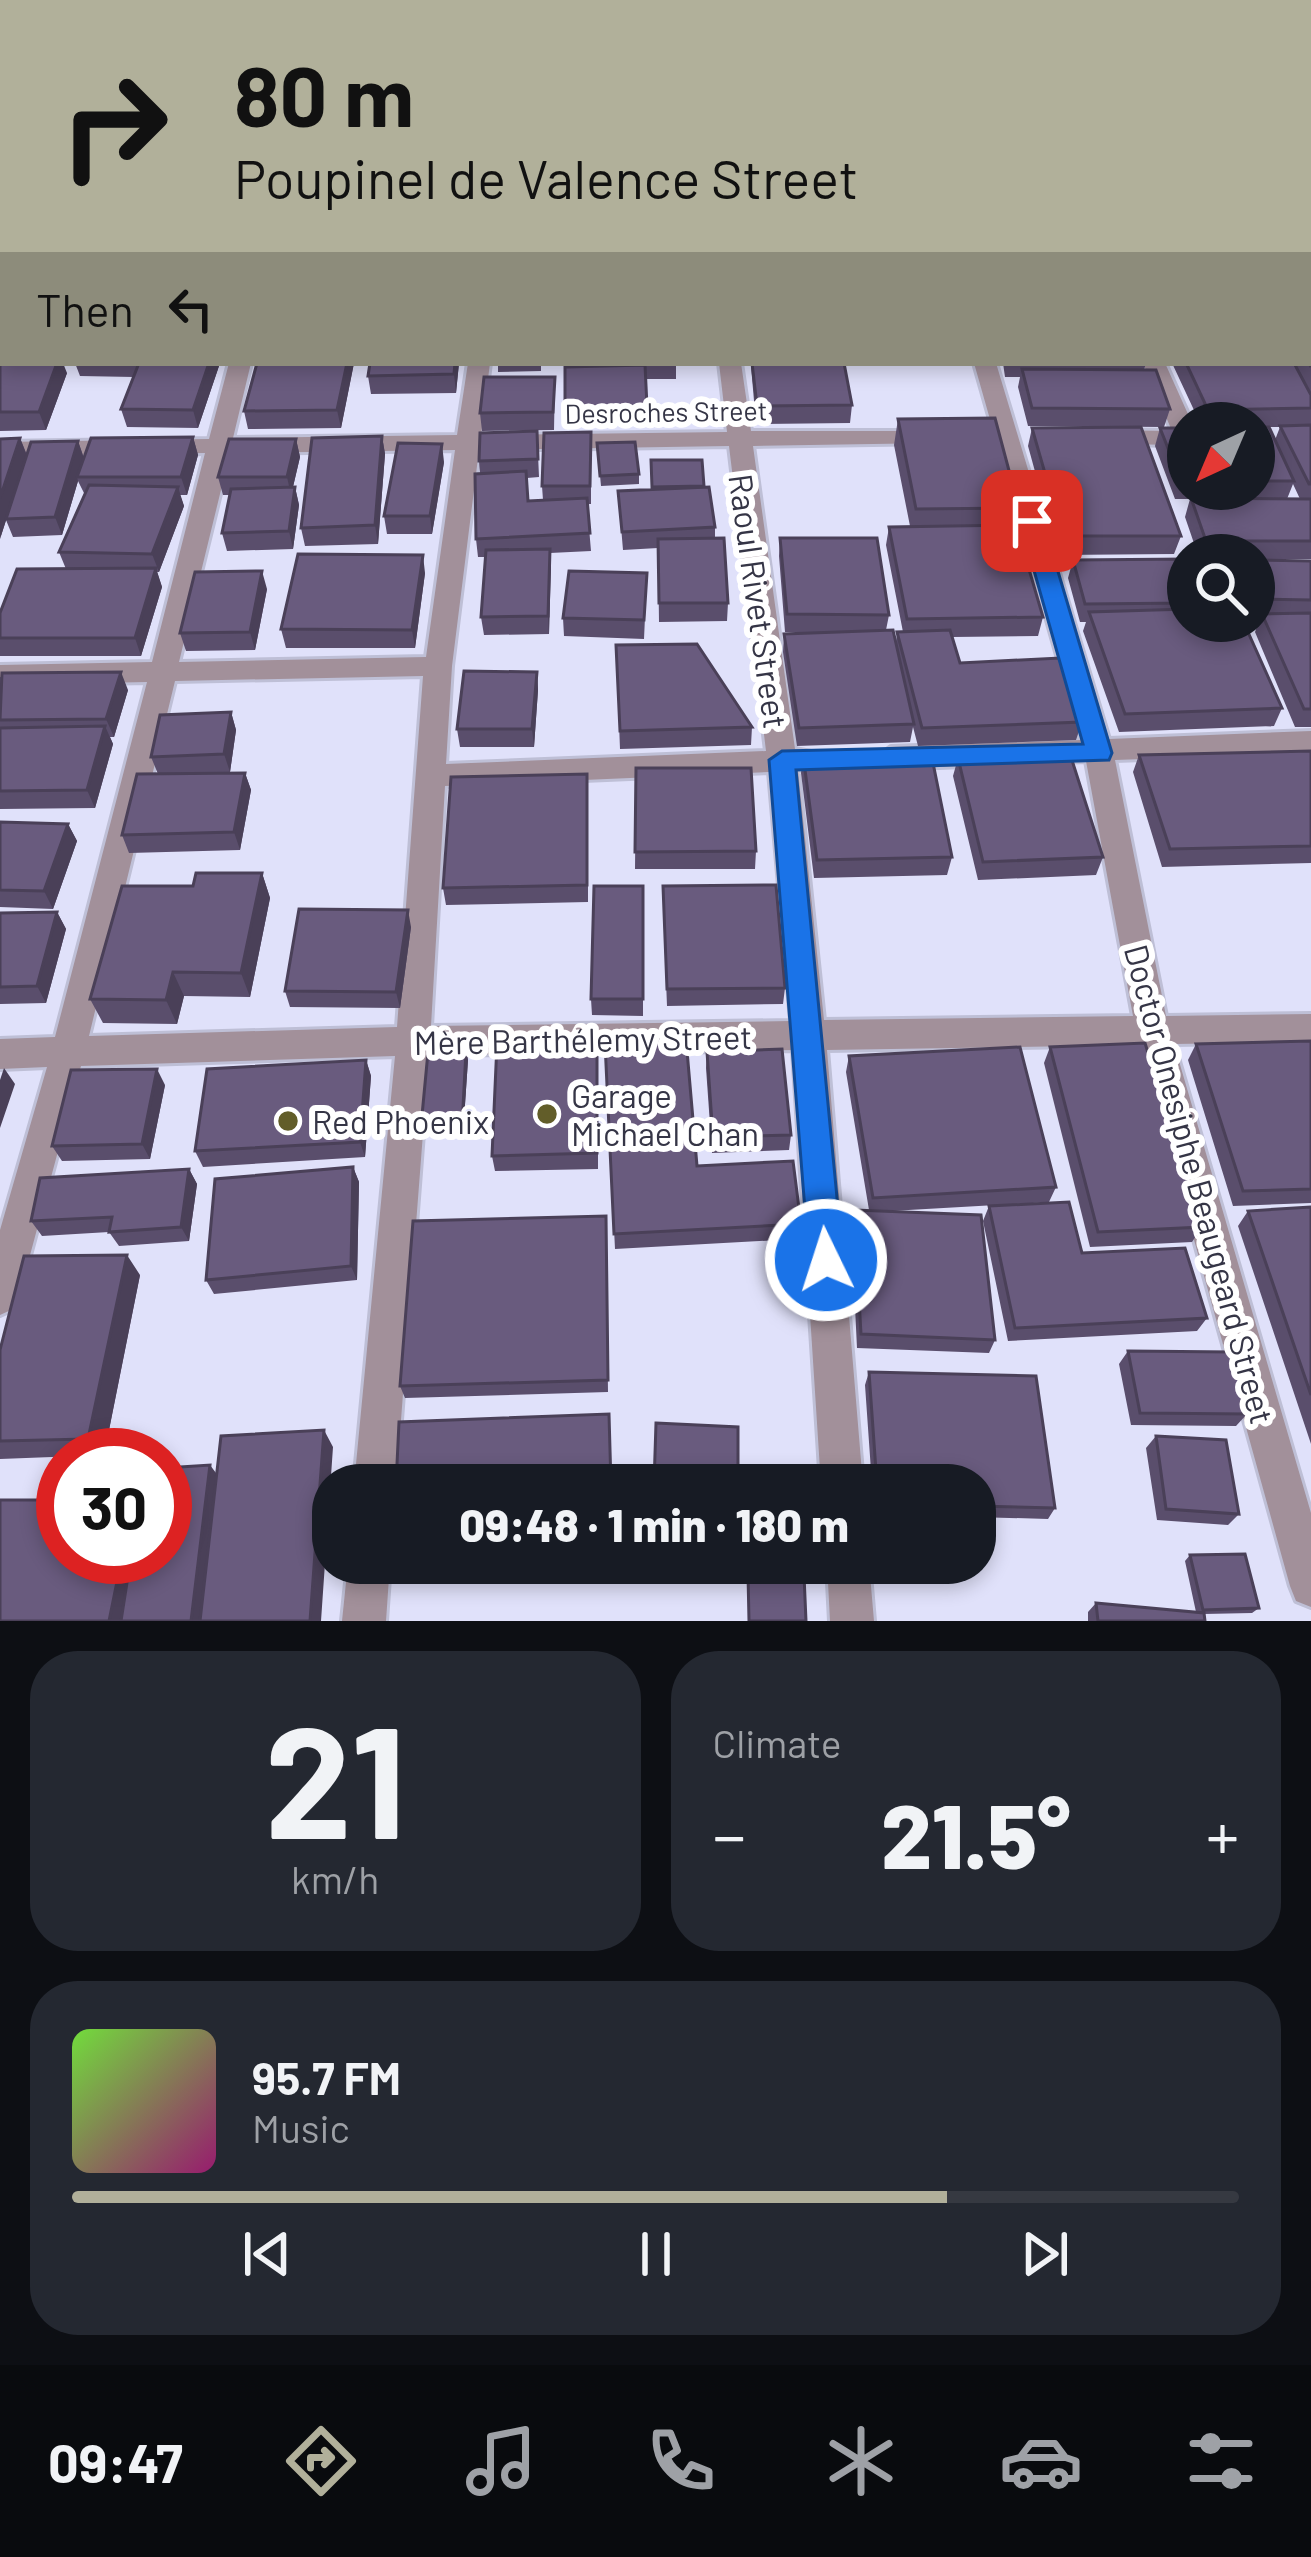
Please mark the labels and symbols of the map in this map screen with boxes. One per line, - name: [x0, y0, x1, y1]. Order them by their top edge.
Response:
- street label: Desroches Street: [564, 393, 768, 429]
- north arrow: [1167, 402, 1275, 510]
- pin: [981, 470, 1083, 572]
- street label: Raoul Rivet Street: [721, 471, 797, 731]
- street label: Doctor Onesiphe Beaugeard Street: [1117, 940, 1283, 1428]
- street label: Mère Barthélemy Street: [414, 1016, 752, 1062]
- place label: Garage Michael Chan: [571, 1075, 759, 1153]
- place label: Red Phoenix: [312, 1101, 489, 1141]
- marker: Garage Michael Chan: [534, 1101, 560, 1127]
- marker: Red Phoenix: [275, 1108, 301, 1134]
- position arrow: [763, 1197, 889, 1323]
- speed limit sign: 30: [36, 1428, 192, 1584]

